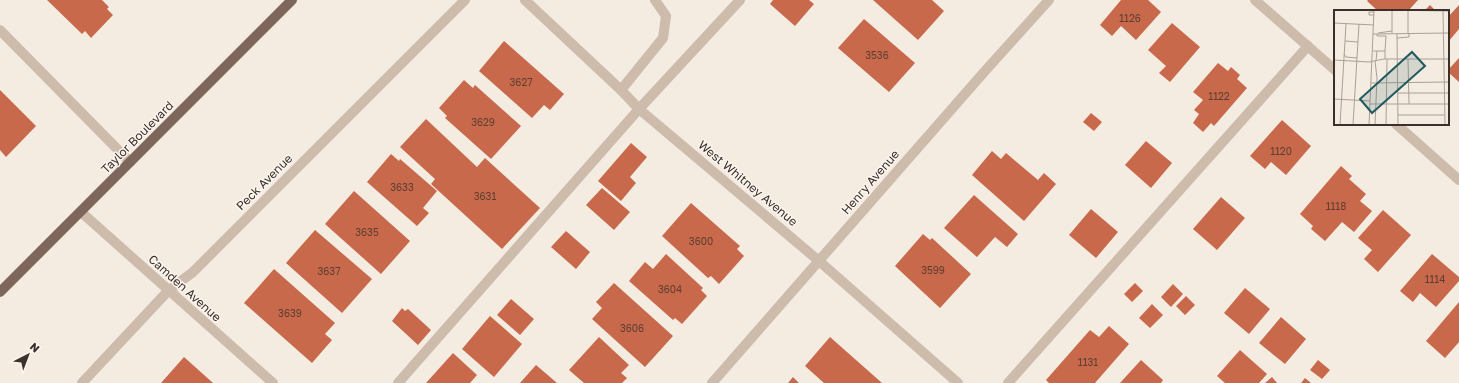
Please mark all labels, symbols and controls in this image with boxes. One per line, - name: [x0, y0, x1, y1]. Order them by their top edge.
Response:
- inset map: [1334, 10, 1449, 125]
- house number: 1126: [1119, 12, 1141, 24]
- house number: 3536: [865, 49, 889, 61]
- house number: 3627: [510, 76, 533, 88]
- house number: 1122: [1208, 90, 1230, 102]
- street label: Taylor Boulevard: [98, 98, 176, 176]
- house number: 3629: [471, 116, 495, 128]
- street label: West Whitney Avenue: [695, 137, 801, 229]
- house number: 1120: [1270, 145, 1292, 157]
- street label: Henry Avenue: [838, 147, 902, 217]
- street label: Peck Avenue: [233, 151, 295, 213]
- house number: 3633: [390, 181, 414, 193]
- house number: 3631: [474, 190, 496, 202]
- house number: 1118: [1326, 200, 1346, 212]
- house number: 3635: [355, 226, 379, 238]
- house number: 3600: [689, 235, 713, 247]
- street label: Camden Avenue: [146, 251, 224, 325]
- house number: 3599: [921, 264, 945, 276]
- house number: 3637: [317, 265, 341, 277]
- house number: 1114: [1425, 273, 1445, 285]
- house number: 3604: [658, 283, 682, 295]
- house number: 3639: [278, 307, 302, 319]
- house number: 3606: [620, 322, 644, 334]
- north arrow: [8, 335, 48, 375]
- text: N: [28, 340, 42, 355]
- house number: 1131: [1078, 356, 1098, 368]

